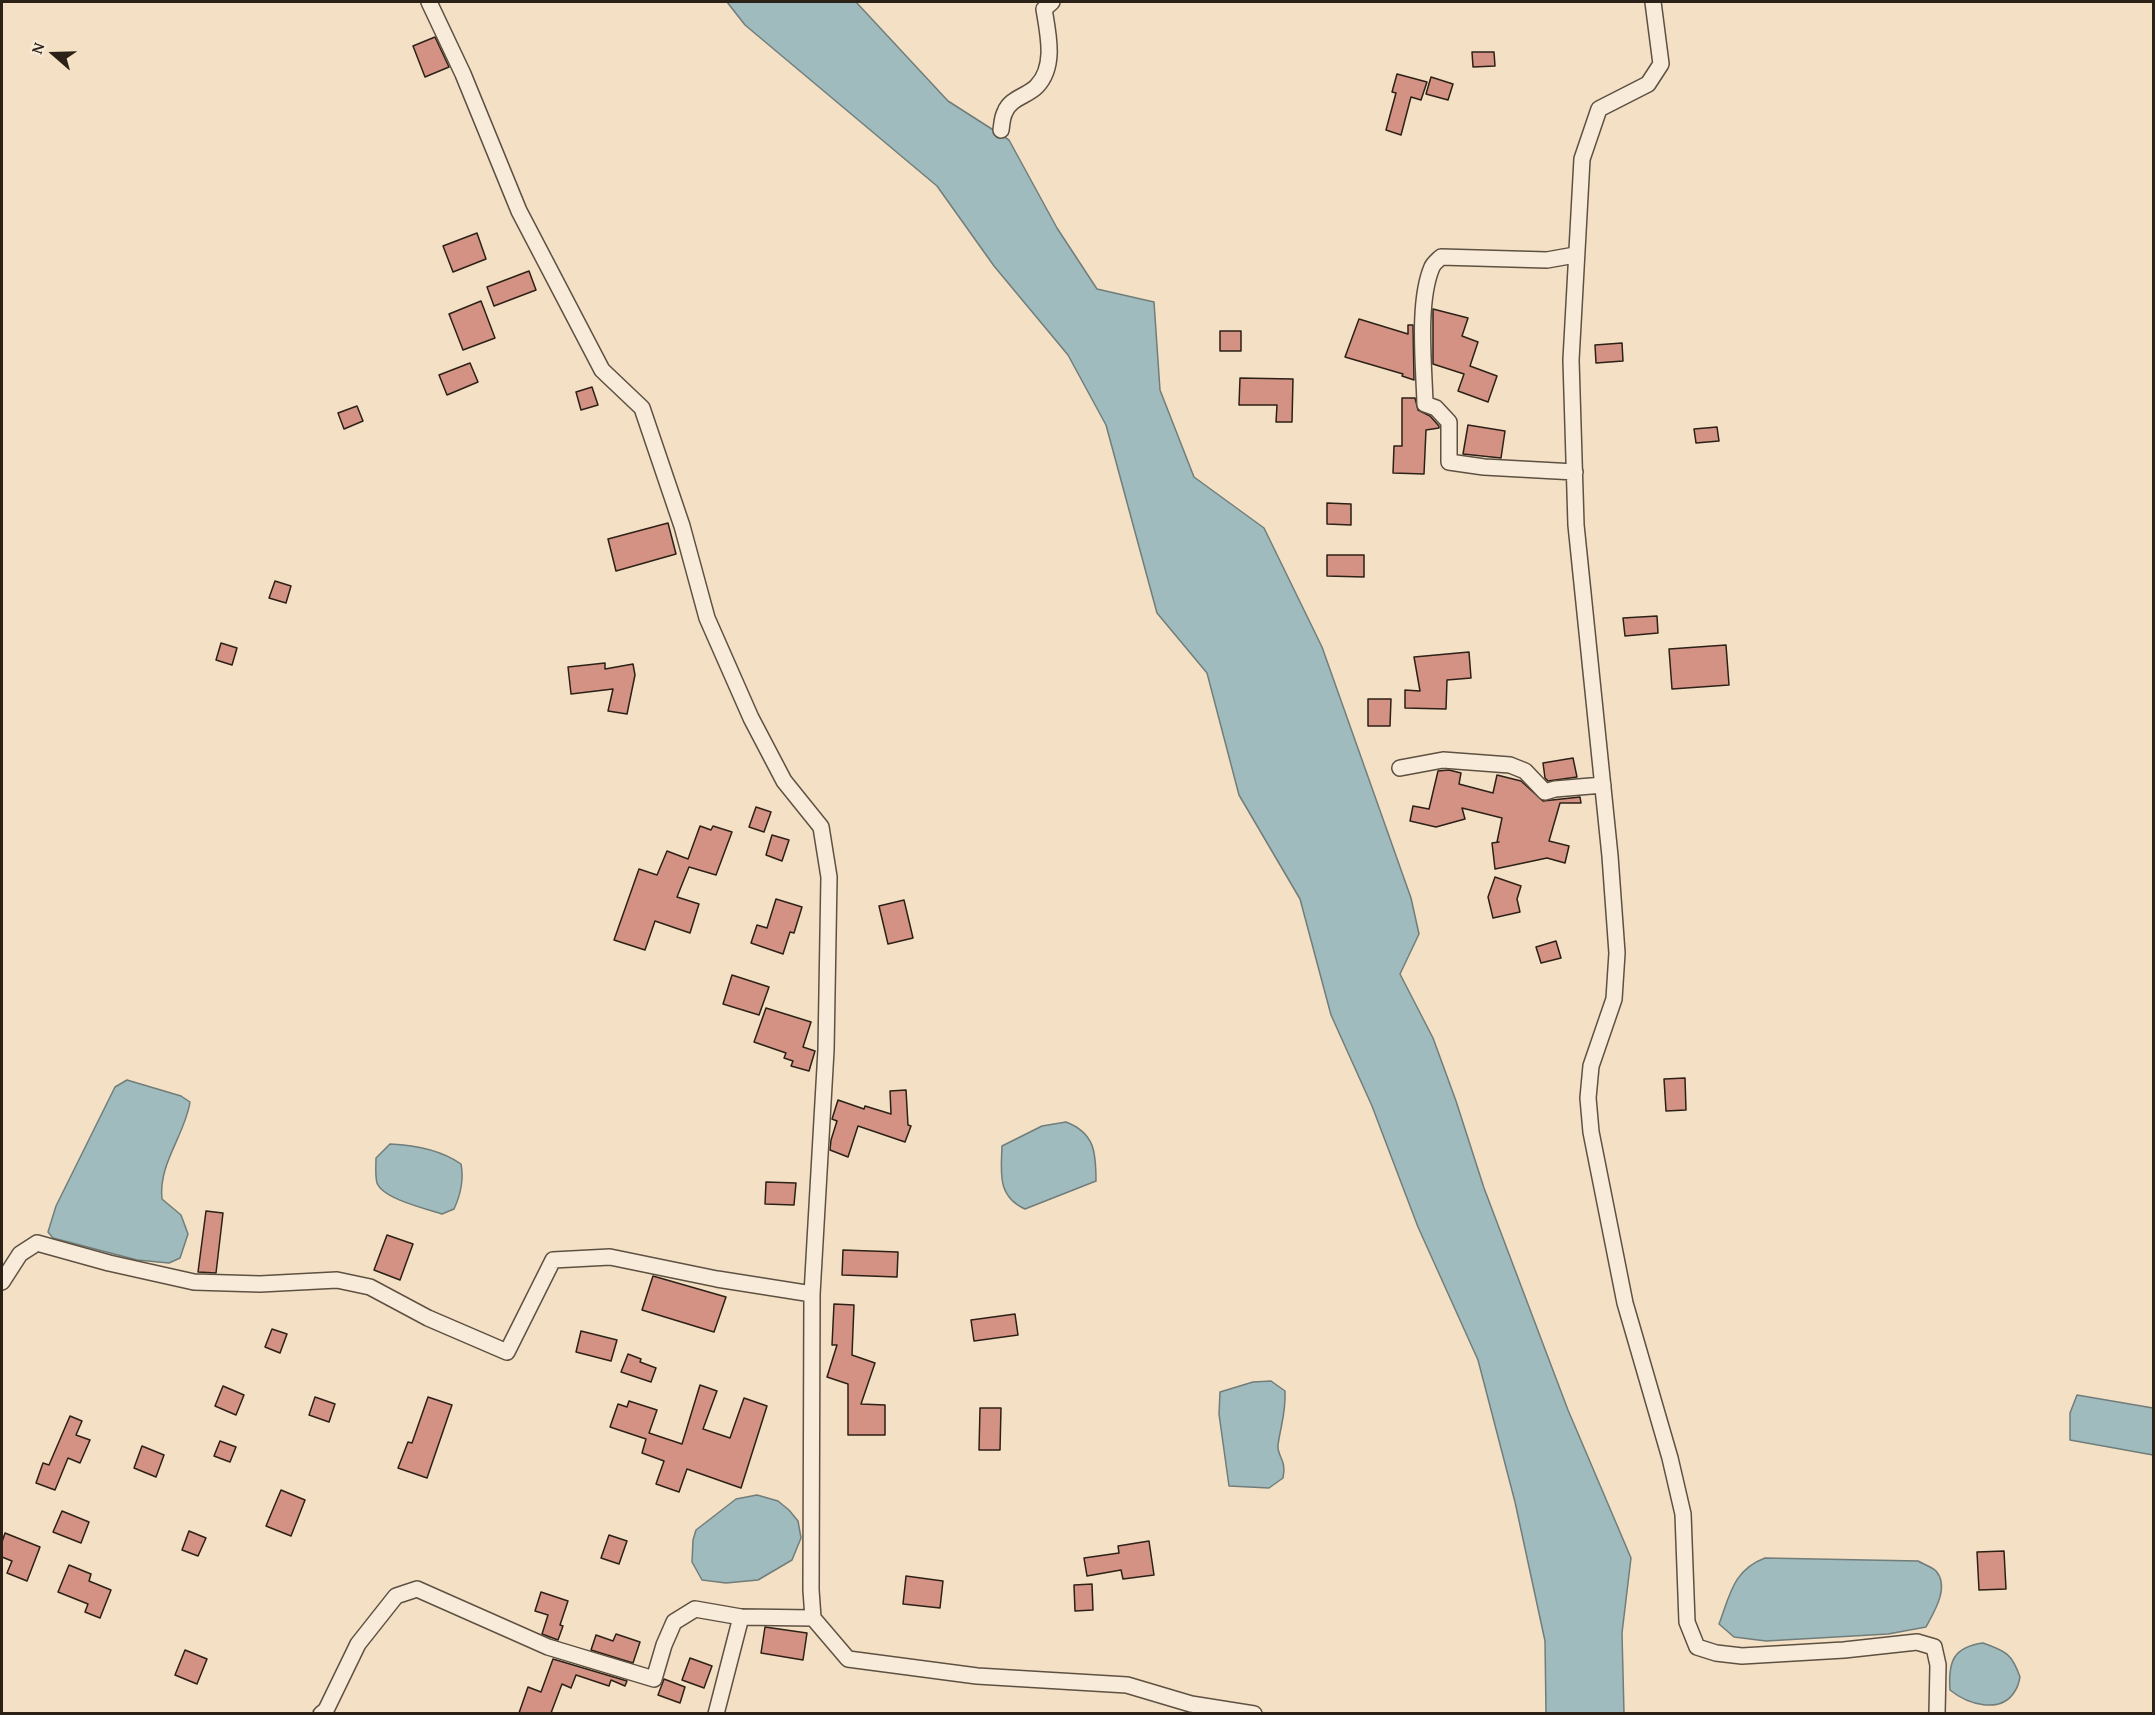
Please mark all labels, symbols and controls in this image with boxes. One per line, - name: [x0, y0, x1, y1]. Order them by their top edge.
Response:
- north arrow: [24, 24, 84, 84]
- text: N: [24, 39, 50, 57]

